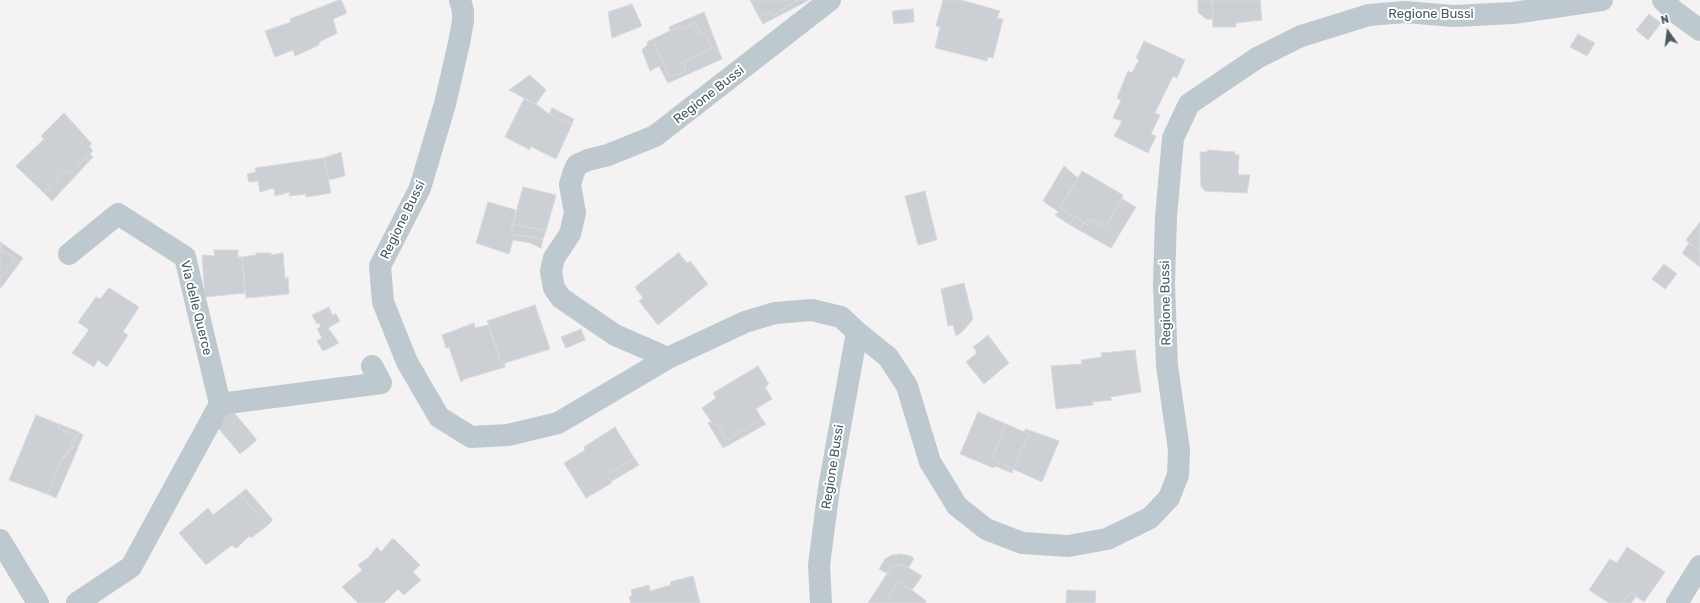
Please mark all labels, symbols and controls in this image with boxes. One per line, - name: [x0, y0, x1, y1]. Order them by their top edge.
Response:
- street label: Regione Bussi: [1388, 6, 1474, 22]
- north arrow: [1648, 12, 1688, 52]
- text: N: [1660, 13, 1670, 27]
- street label: Regione Bussi: [671, 63, 747, 127]
- street label: Regione Bussi: [377, 178, 429, 262]
- street label: Via delle Querce: [177, 259, 215, 357]
- street label: Regione Bussi: [1157, 260, 1175, 346]
- street label: Regione Bussi: [819, 424, 847, 510]

